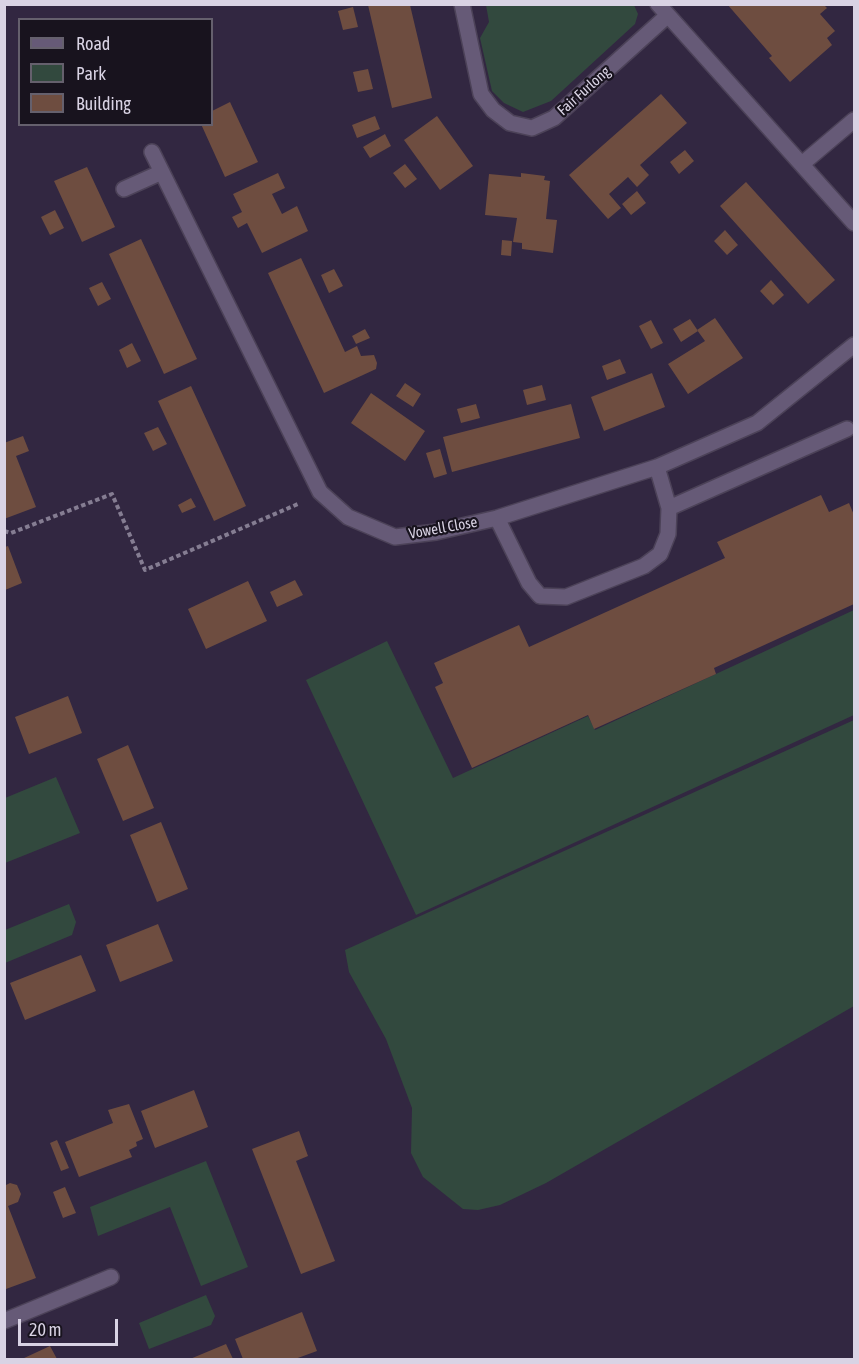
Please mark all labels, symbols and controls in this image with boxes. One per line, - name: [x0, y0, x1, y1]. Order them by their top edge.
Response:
- legend: [18, 18, 213, 126]
- text: Road: [76, 33, 110, 54]
- text: Park: [76, 63, 106, 84]
- street label: Fair Furlong: [554, 63, 614, 119]
- text: Building: [76, 93, 131, 114]
- street label: Vowell Close: [407, 513, 479, 543]
- scale bar: [21, 1307, 122, 1345]
- text: 20 m: [29, 1319, 61, 1340]

